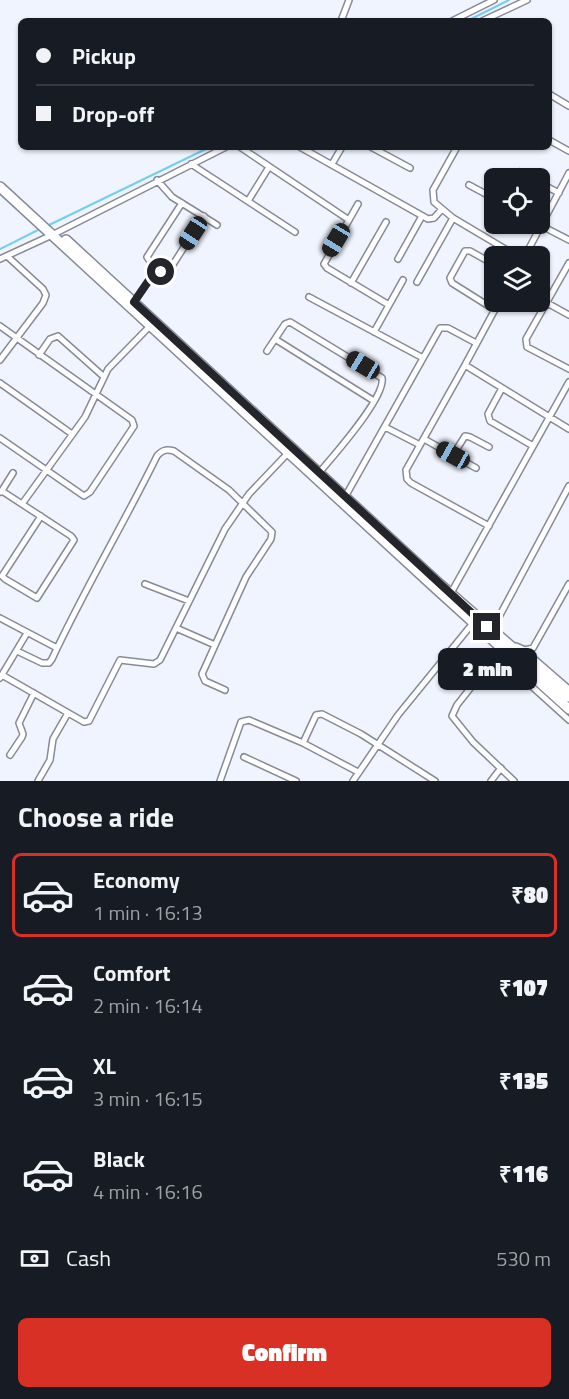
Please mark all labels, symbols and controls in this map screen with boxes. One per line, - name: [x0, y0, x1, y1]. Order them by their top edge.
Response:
- text: Pickup: [72, 39, 136, 73]
- text: Drop-off: [72, 97, 154, 131]
- map controls: [484, 168, 550, 312]
- button: locate: [484, 168, 550, 234]
- car: [176, 213, 210, 253]
- car: [319, 220, 353, 260]
- button: layers: [484, 246, 550, 312]
- route start: [147, 258, 174, 285]
- car: [343, 348, 383, 382]
- car: [433, 438, 473, 472]
- route end: [473, 613, 500, 640]
- callout: 2 min: [438, 648, 536, 690]
- text: 2 min: [463, 653, 512, 684]
- text: Choose a ride: [18, 796, 174, 837]
- text: Economy: [93, 863, 180, 897]
- icon: car: [21, 868, 75, 922]
- text: ₹80: [511, 878, 548, 912]
- text: 1 min · 16:13: [93, 897, 203, 928]
- text: Comfort: [93, 956, 171, 990]
- icon: car: [21, 961, 75, 1015]
- text: ₹107: [499, 971, 548, 1005]
- text: 2 min · 16:14: [93, 990, 203, 1021]
- text: XL: [93, 1049, 116, 1083]
- icon: car: [21, 1054, 75, 1108]
- text: ₹135: [499, 1064, 548, 1098]
- text: 3 min · 16:15: [93, 1083, 203, 1114]
- text: Black: [93, 1142, 145, 1176]
- icon: car: [21, 1147, 75, 1201]
- text: ₹116: [499, 1157, 548, 1191]
- text: 4 min · 16:16: [93, 1176, 203, 1207]
- text: Cash: [66, 1241, 111, 1275]
- icon: cash: [18, 1242, 51, 1275]
- text: 530 m: [496, 1243, 551, 1274]
- button: Confirm: [18, 1318, 551, 1387]

